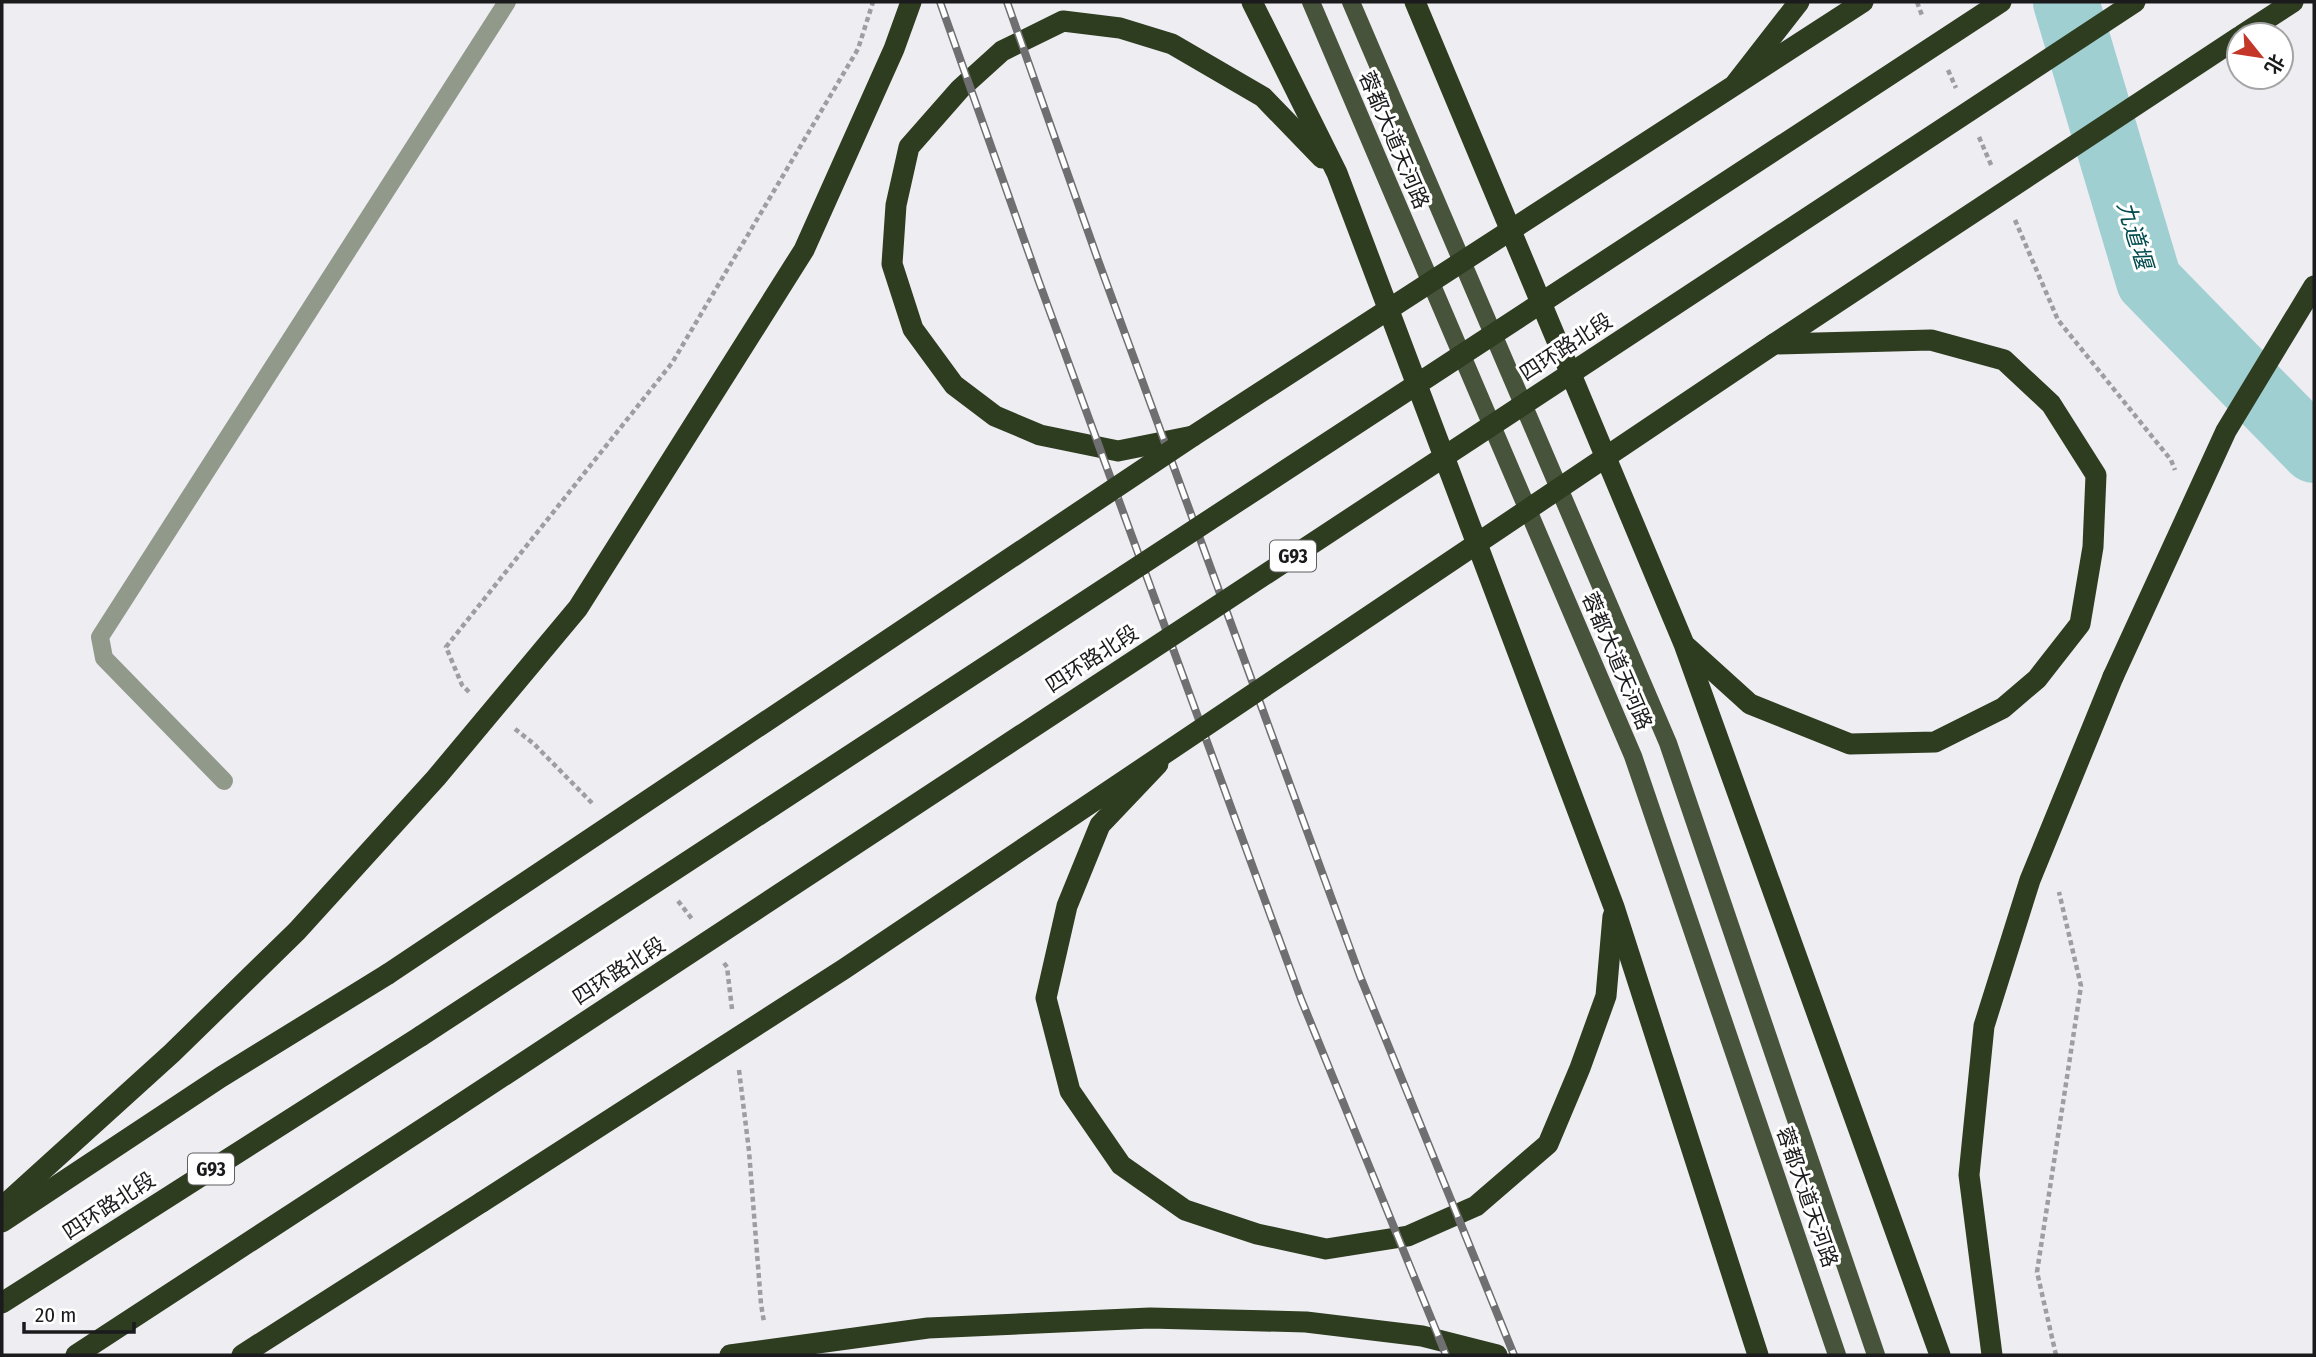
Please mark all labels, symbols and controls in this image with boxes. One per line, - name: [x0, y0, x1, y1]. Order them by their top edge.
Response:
- north arrow: [2225, 21, 2295, 91]
- text: 北: [2260, 50, 2289, 78]
- street label: 蓉都大道天河路: [1353, 67, 1435, 213]
- water label: 九道堰: [2112, 198, 2160, 276]
- street label: 四环路北段: [1515, 308, 1617, 386]
- road number: G93: [1270, 540, 1316, 572]
- street label: 蓉都大道天河路: [1576, 588, 1658, 734]
- street label: 四环路北段: [1041, 620, 1143, 698]
- street label: 四环路北段: [568, 932, 670, 1010]
- street label: 蓉都大道天河路: [1771, 1123, 1843, 1271]
- road number: G93: [188, 1154, 234, 1184]
- street label: 四环路北段: [58, 1167, 160, 1245]
- scale bar: [24, 1290, 135, 1334]
- text: 20 m: [35, 1302, 76, 1328]

